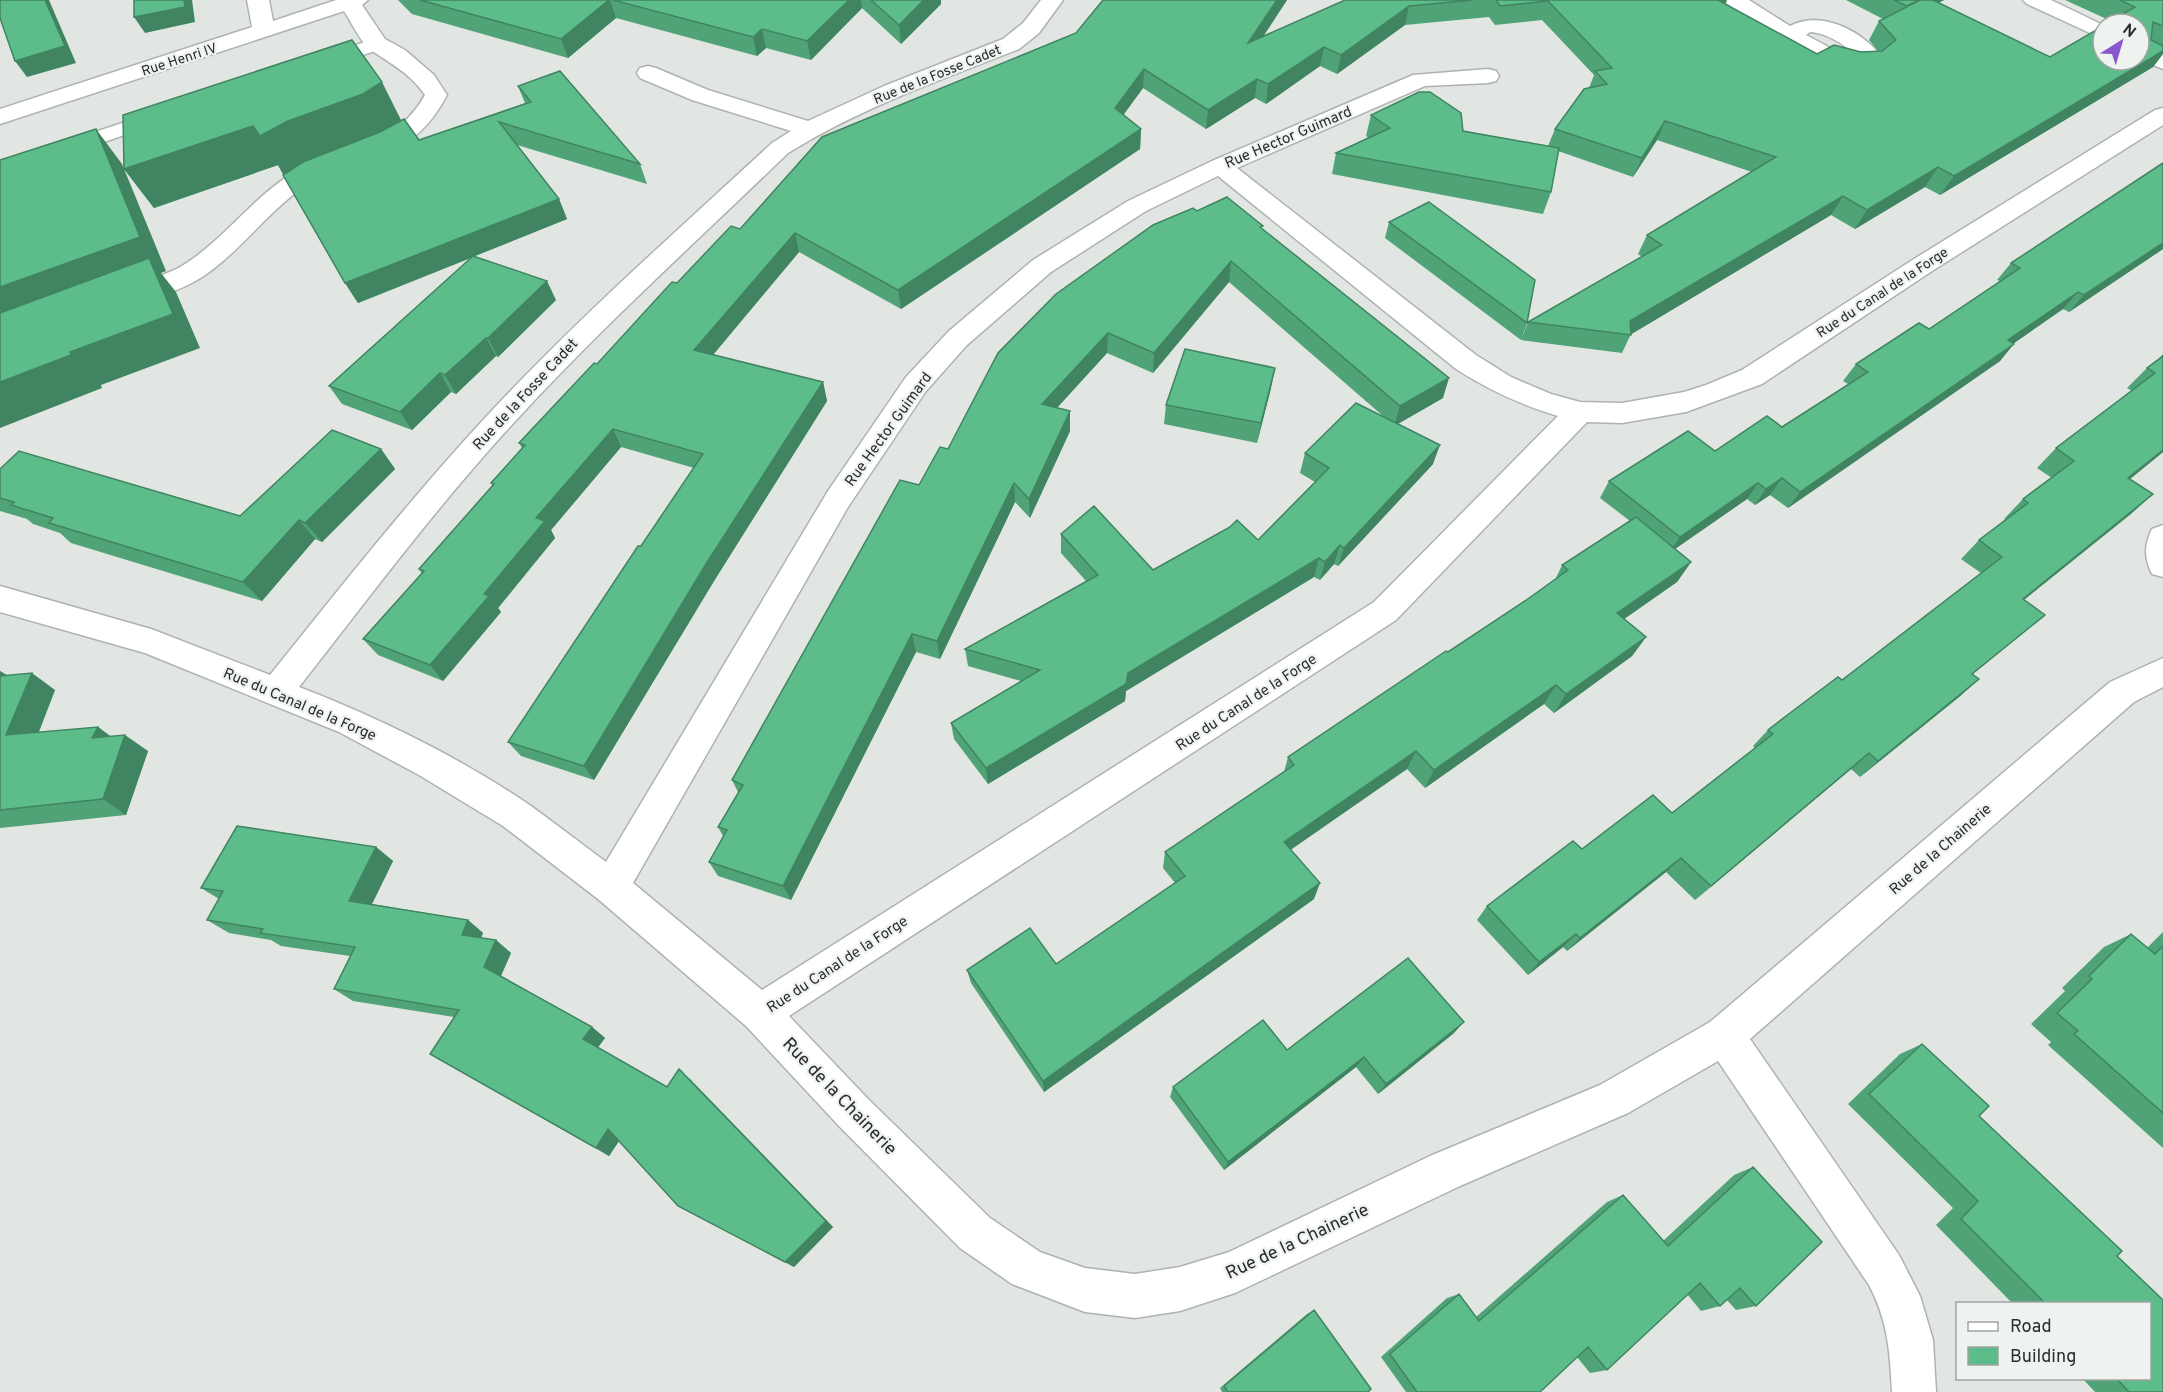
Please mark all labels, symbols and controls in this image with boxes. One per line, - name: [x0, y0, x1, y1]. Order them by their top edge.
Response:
- north arrow: [2091, 12, 2151, 72]
- text: N: [2118, 20, 2139, 43]
- street label: Rue Henri IV: [139, 40, 219, 81]
- street label: Rue de la Fosse Cadet: [871, 42, 1004, 109]
- street label: Rue Hector Guimard: [1222, 103, 1355, 174]
- street label: Rue du Canal de la Forge: [1814, 244, 1952, 342]
- street label: Rue de la Fosse Cadet: [469, 335, 583, 455]
- street label: Rue Hector Guimard: [841, 369, 937, 491]
- street label: Rue du Canal de la Forge: [1173, 650, 1321, 756]
- street label: Rue du Canal de la Forge: [220, 664, 379, 746]
- street label: Rue de la Chainerie: [1886, 800, 1996, 900]
- street label: Rue du Canal de la Forge: [764, 912, 912, 1018]
- street label: Rue de la Chainerie: [777, 1033, 901, 1161]
- street label: Rue de la Chainerie: [1222, 1199, 1373, 1286]
- legend: [1956, 1302, 2151, 1380]
- text: Road: [2010, 1316, 2052, 1339]
- text: Building: [2010, 1346, 2076, 1369]

